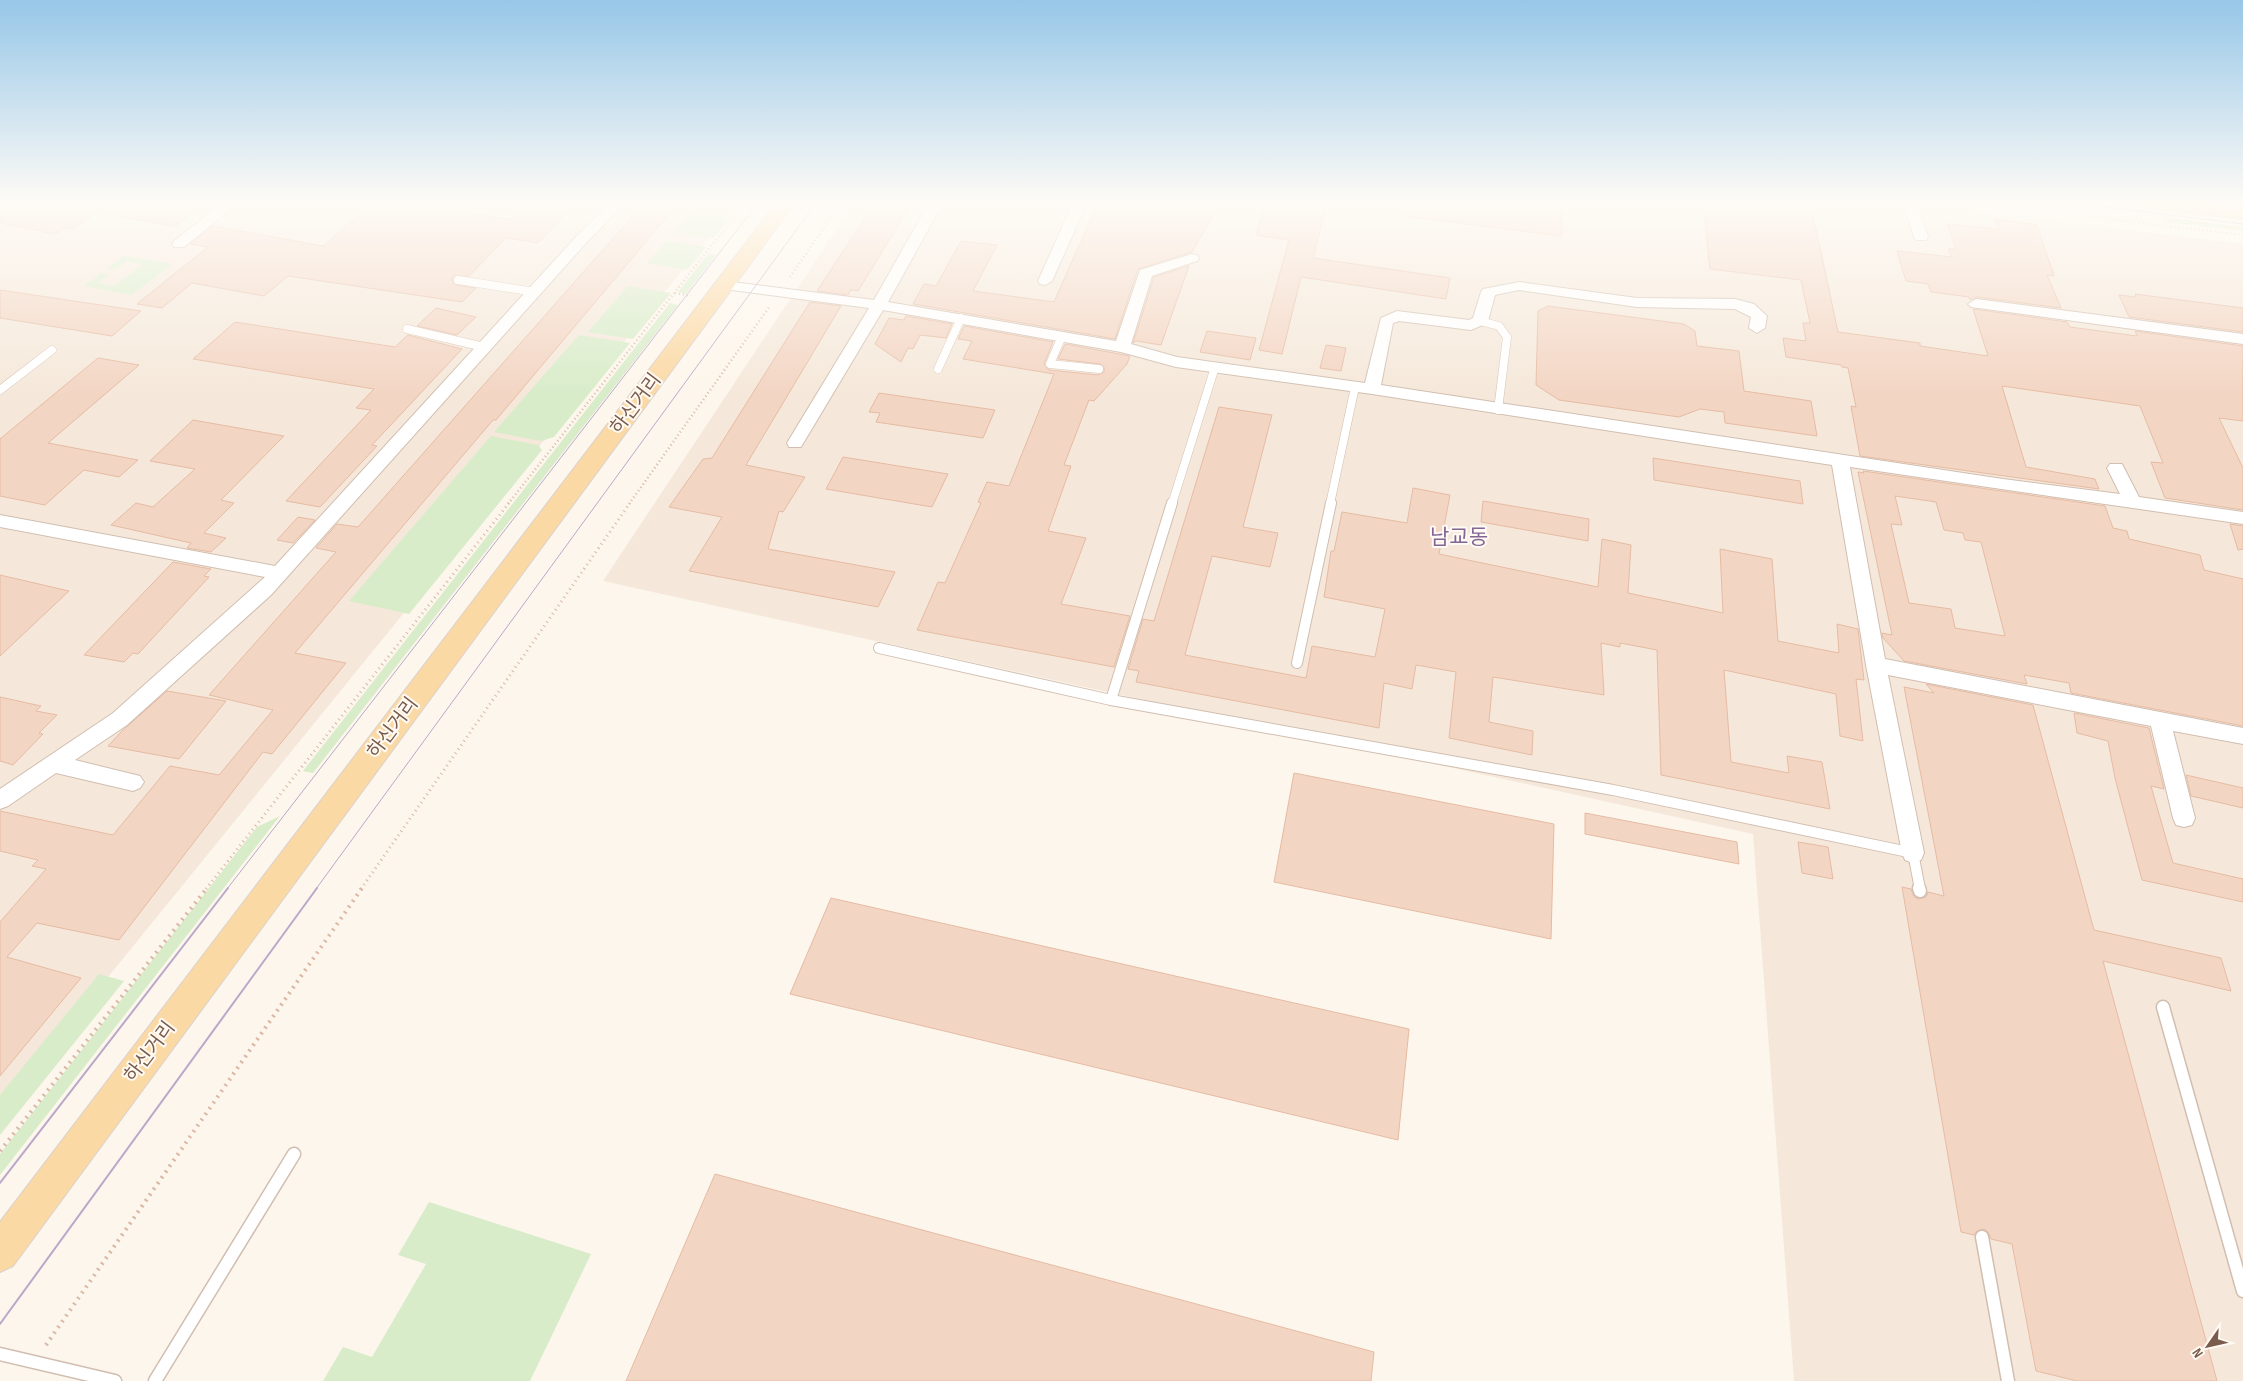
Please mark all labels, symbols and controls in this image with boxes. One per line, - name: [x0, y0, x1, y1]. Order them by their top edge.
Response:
- street label: 하신거리: [606, 369, 666, 439]
- district label: 남교동: [1430, 525, 1488, 550]
- street label: 하신거리: [363, 693, 423, 763]
- street label: 하신거리: [120, 1017, 180, 1087]
- north arrow: [2183, 1321, 2233, 1371]
- text: N: [2188, 1345, 2207, 1361]

